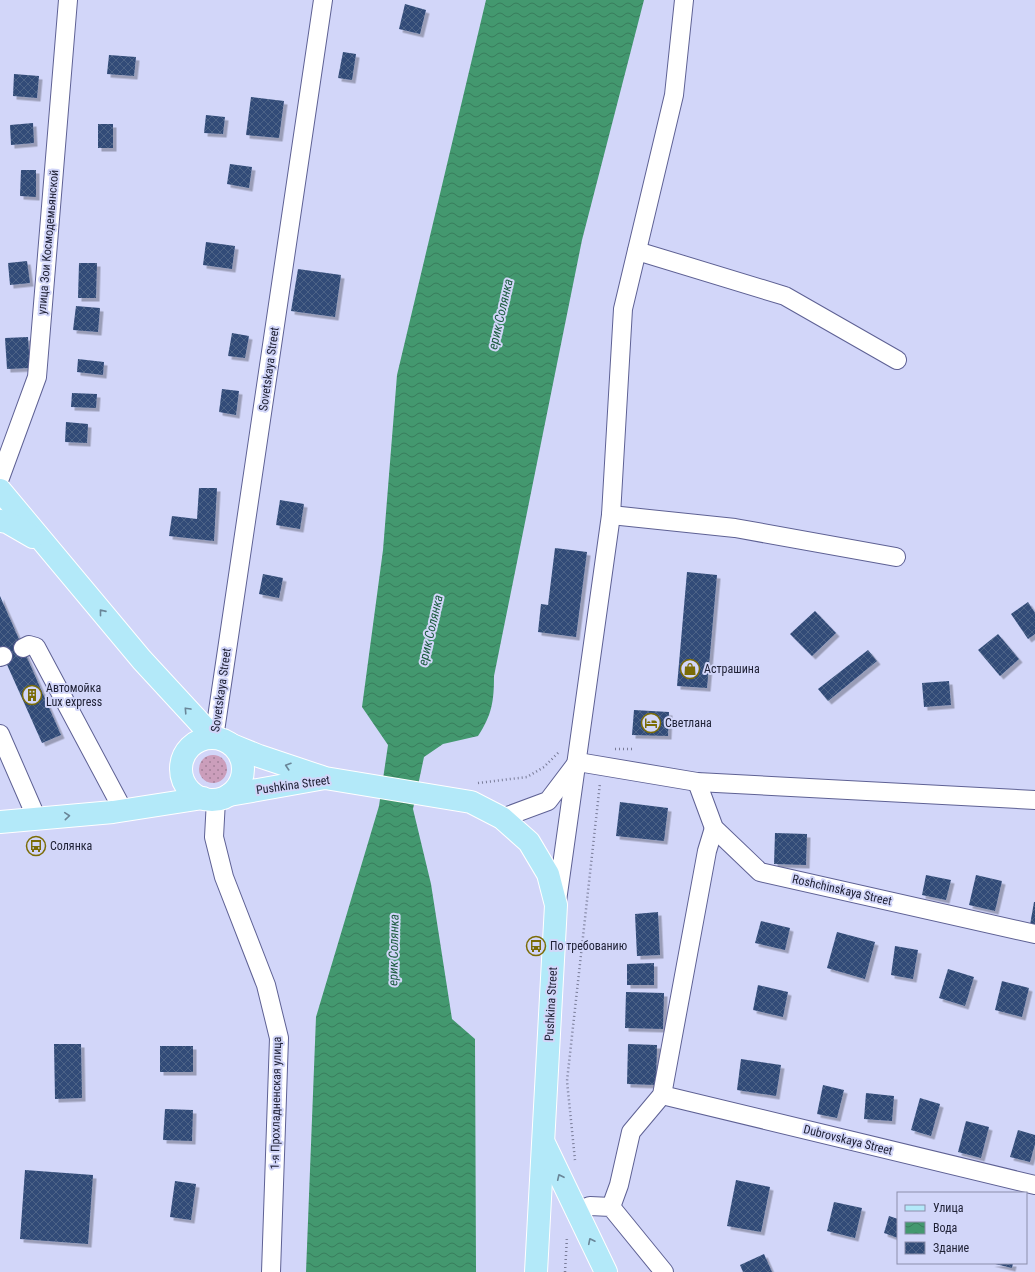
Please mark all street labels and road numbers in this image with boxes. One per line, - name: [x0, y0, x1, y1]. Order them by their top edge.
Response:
- street label: улица Зои Космодемьянской: [35, 169, 61, 315]
- street label: Sovetskaya Street: [256, 326, 282, 412]
- street label: Sovetskaya Street: [208, 647, 234, 733]
- street label: Pushkina Street: [255, 773, 331, 797]
- street label: Roshchinskaya Street: [791, 872, 894, 908]
- street label: Pushkina Street: [542, 966, 560, 1041]
- street label: 1-я Прохладненская улица: [268, 1036, 284, 1169]
- street label: Dubrovskaya Street: [802, 1122, 894, 1158]

